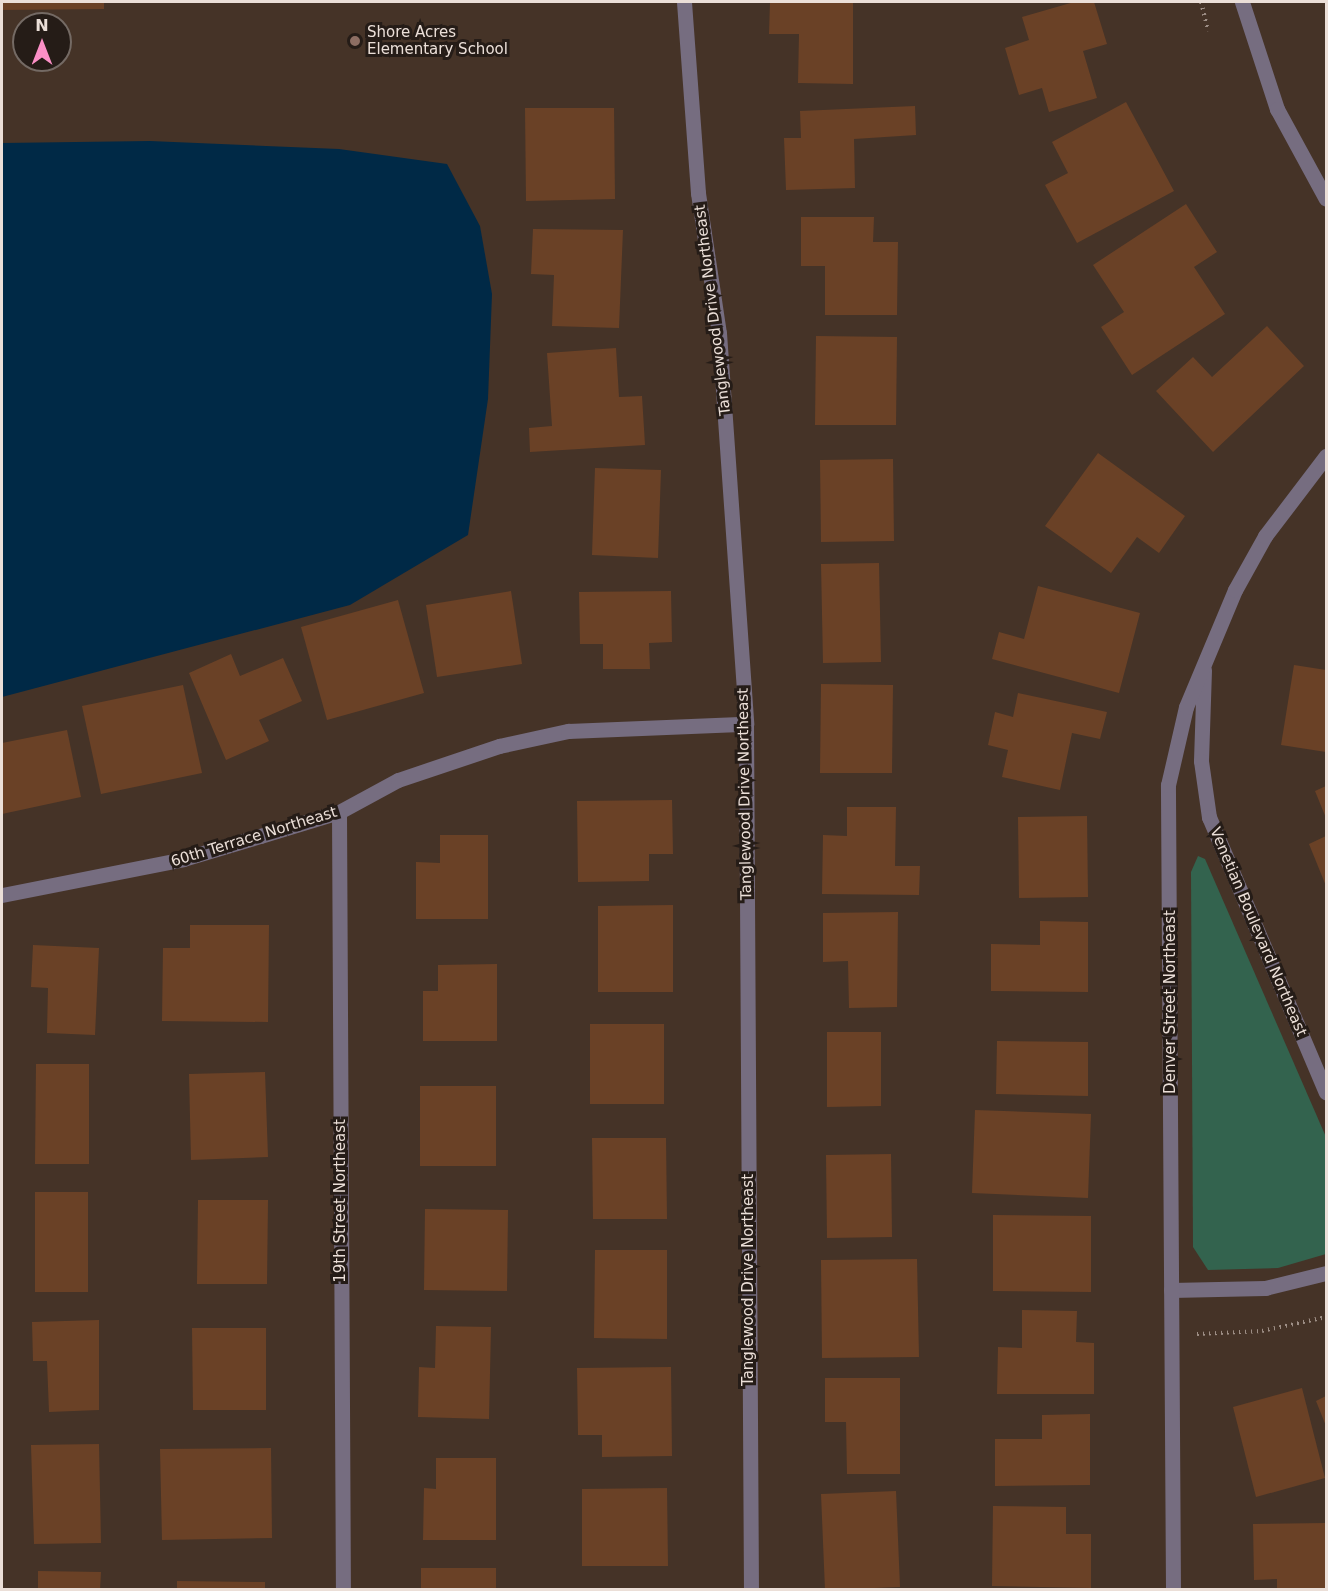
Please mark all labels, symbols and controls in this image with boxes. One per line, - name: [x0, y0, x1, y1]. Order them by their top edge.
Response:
- north arrow: [12, 12, 72, 72]
- text: N: [35, 16, 49, 35]
- place label: Shore Acres Elementary School: [367, 23, 508, 58]
- marker: Shore Acres Elementary School: [348, 34, 362, 48]
- street label: Tanglewood Drive Northeast: [691, 204, 735, 416]
- street label: Tanglewood Drive Northeast: [734, 688, 756, 900]
- street label: 60th Terrace Northeast: [169, 803, 339, 871]
- street label: Venetian Boulevard Northeast: [1206, 825, 1310, 1039]
- street label: Denver Street Northeast: [1162, 910, 1180, 1094]
- street label: 19th Street Northeast: [332, 1119, 350, 1283]
- street label: Tanglewood Drive Northeast: [740, 1174, 758, 1386]

